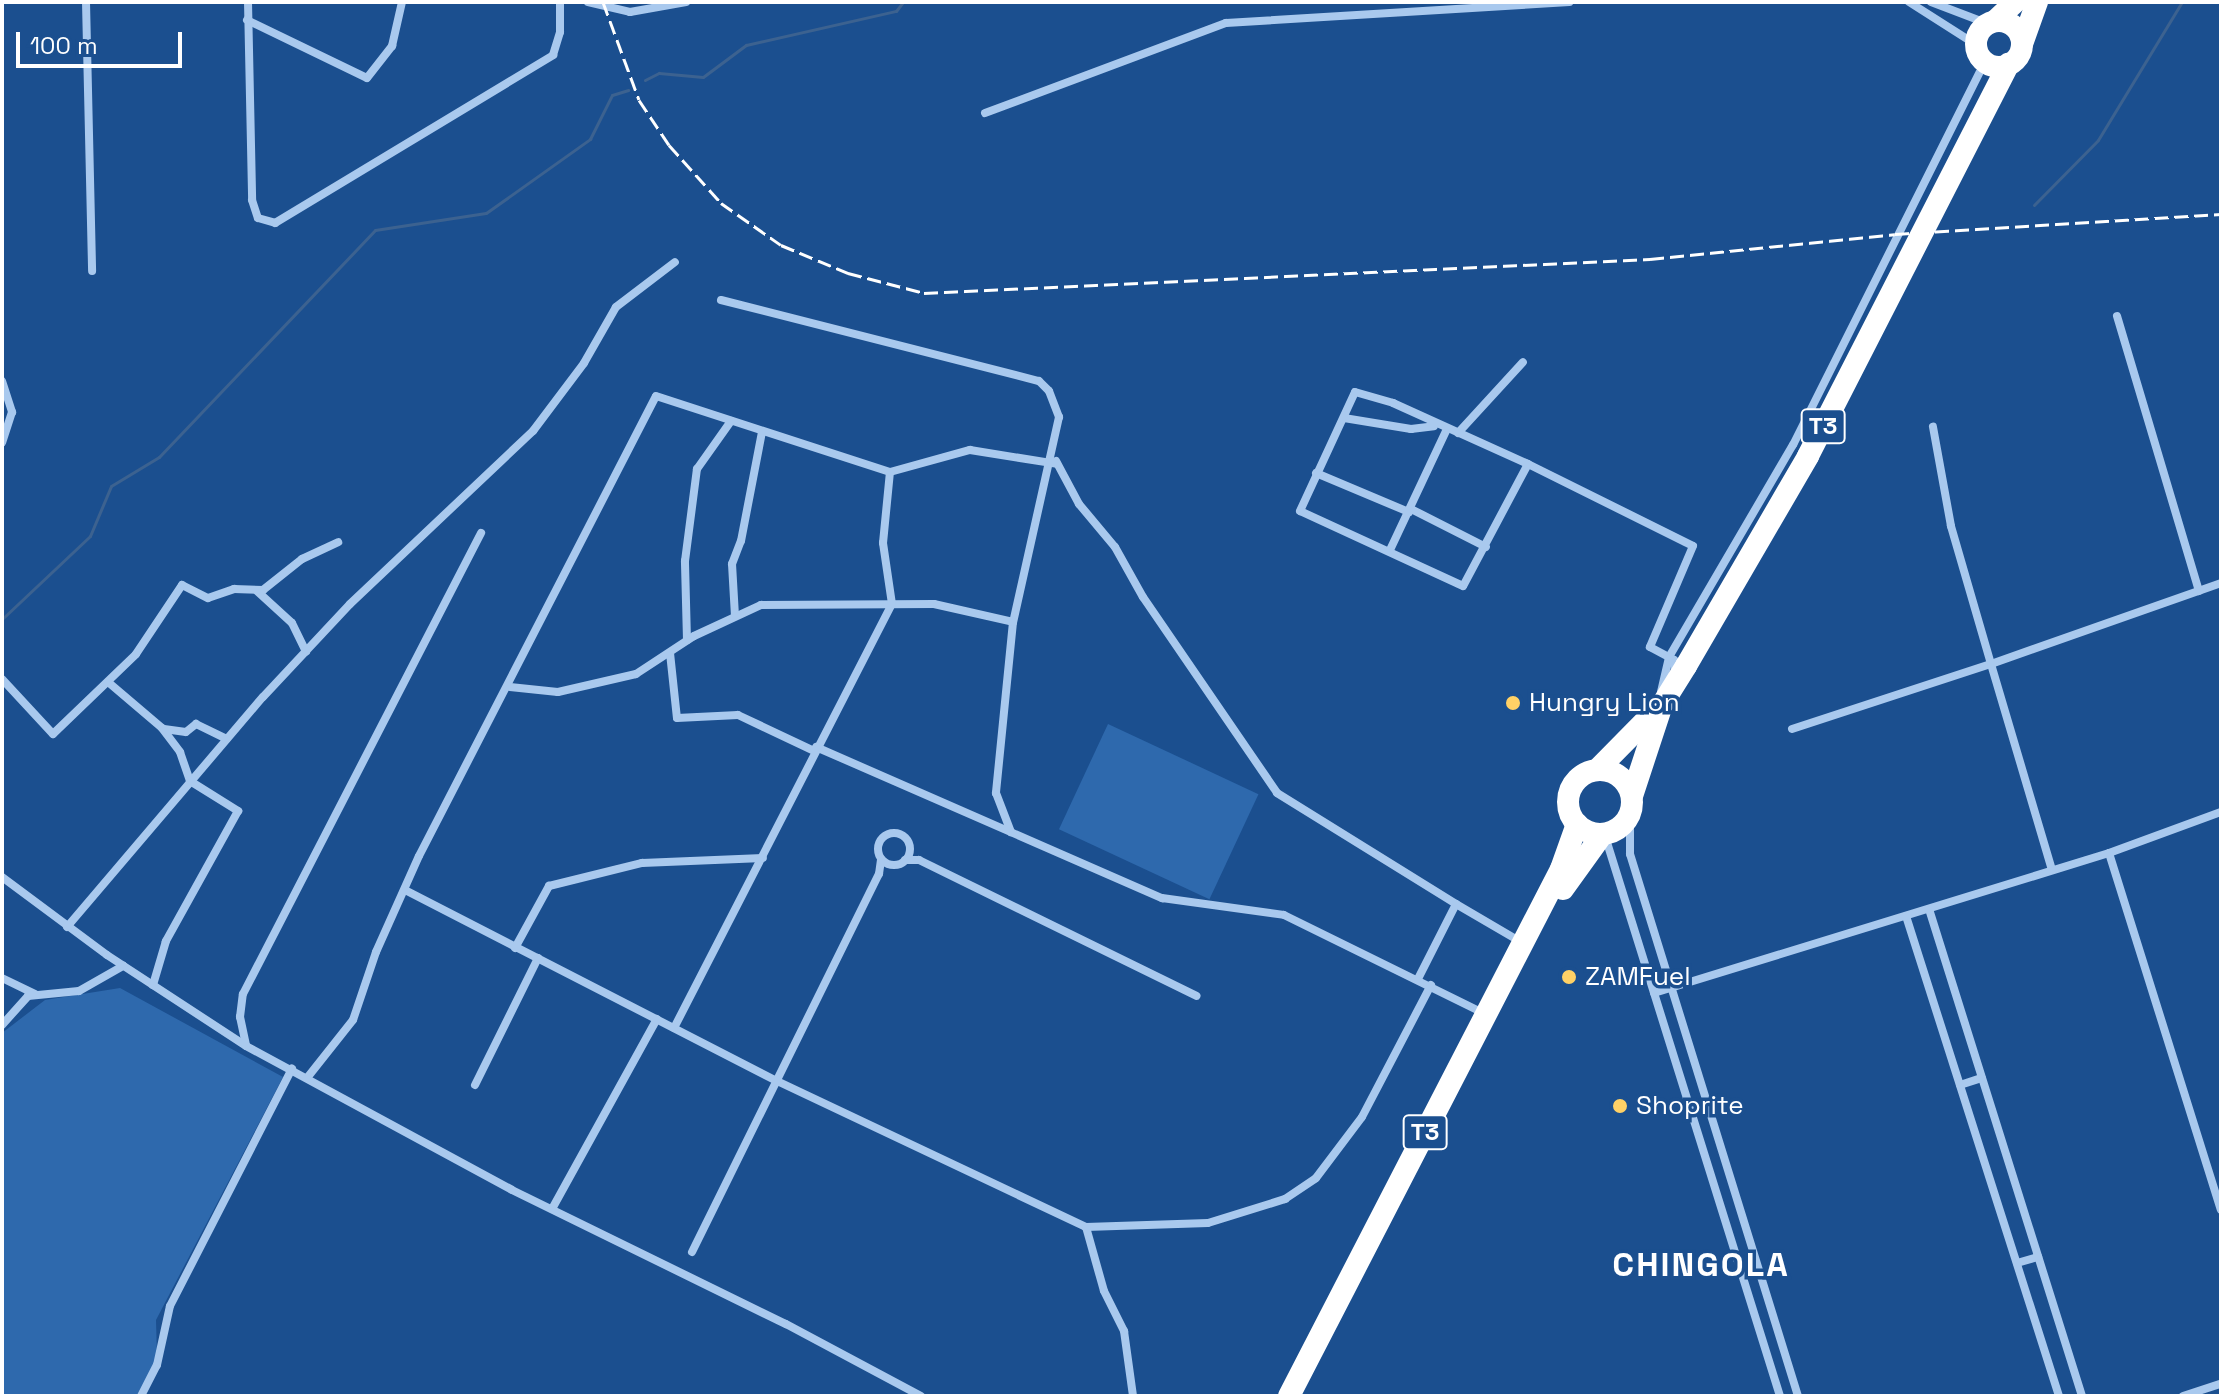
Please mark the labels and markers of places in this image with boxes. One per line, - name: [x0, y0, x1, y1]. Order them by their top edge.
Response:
- place label: Hungry Lion: [1529, 687, 1680, 719]
- marker: Hungry Lion: [1504, 694, 1522, 712]
- place label: ZAMFuel: [1585, 961, 1691, 993]
- marker: ZAMFuel: [1560, 968, 1578, 986]
- place label: Shoprite: [1636, 1090, 1744, 1122]
- marker: Shoprite: [1611, 1097, 1629, 1115]

